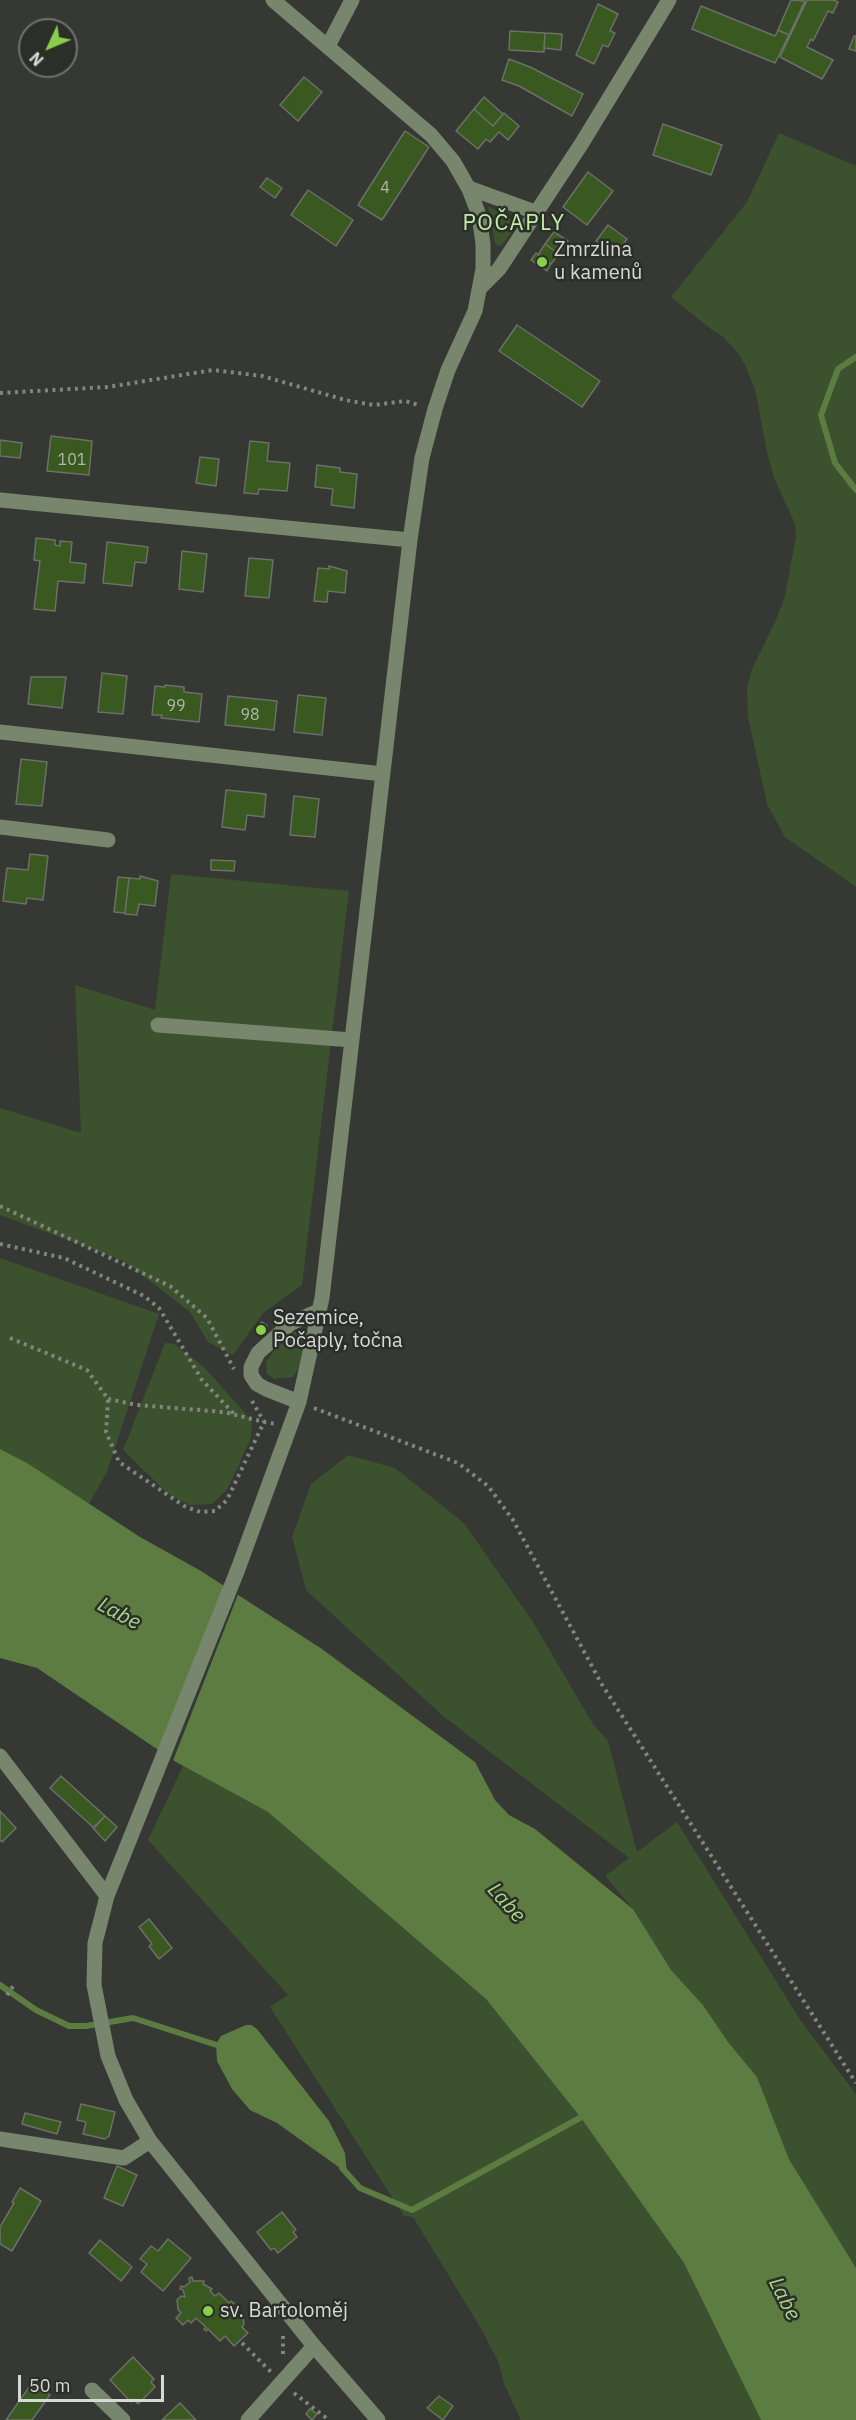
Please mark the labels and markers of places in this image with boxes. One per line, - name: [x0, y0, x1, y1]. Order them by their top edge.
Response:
- place label: Zmrzlina u kamenů: [554, 238, 642, 285]
- marker: Zmrzlina u kamenů: [535, 255, 549, 269]
- place label: Sezemice, Počaply, točna: [273, 1306, 403, 1353]
- marker: Sezemice, Počaply, točna: [254, 1323, 268, 1337]
- place label: sv. Bartoloměj: [220, 2299, 348, 2323]
- marker: sv. Bartoloměj: [201, 2304, 215, 2318]

